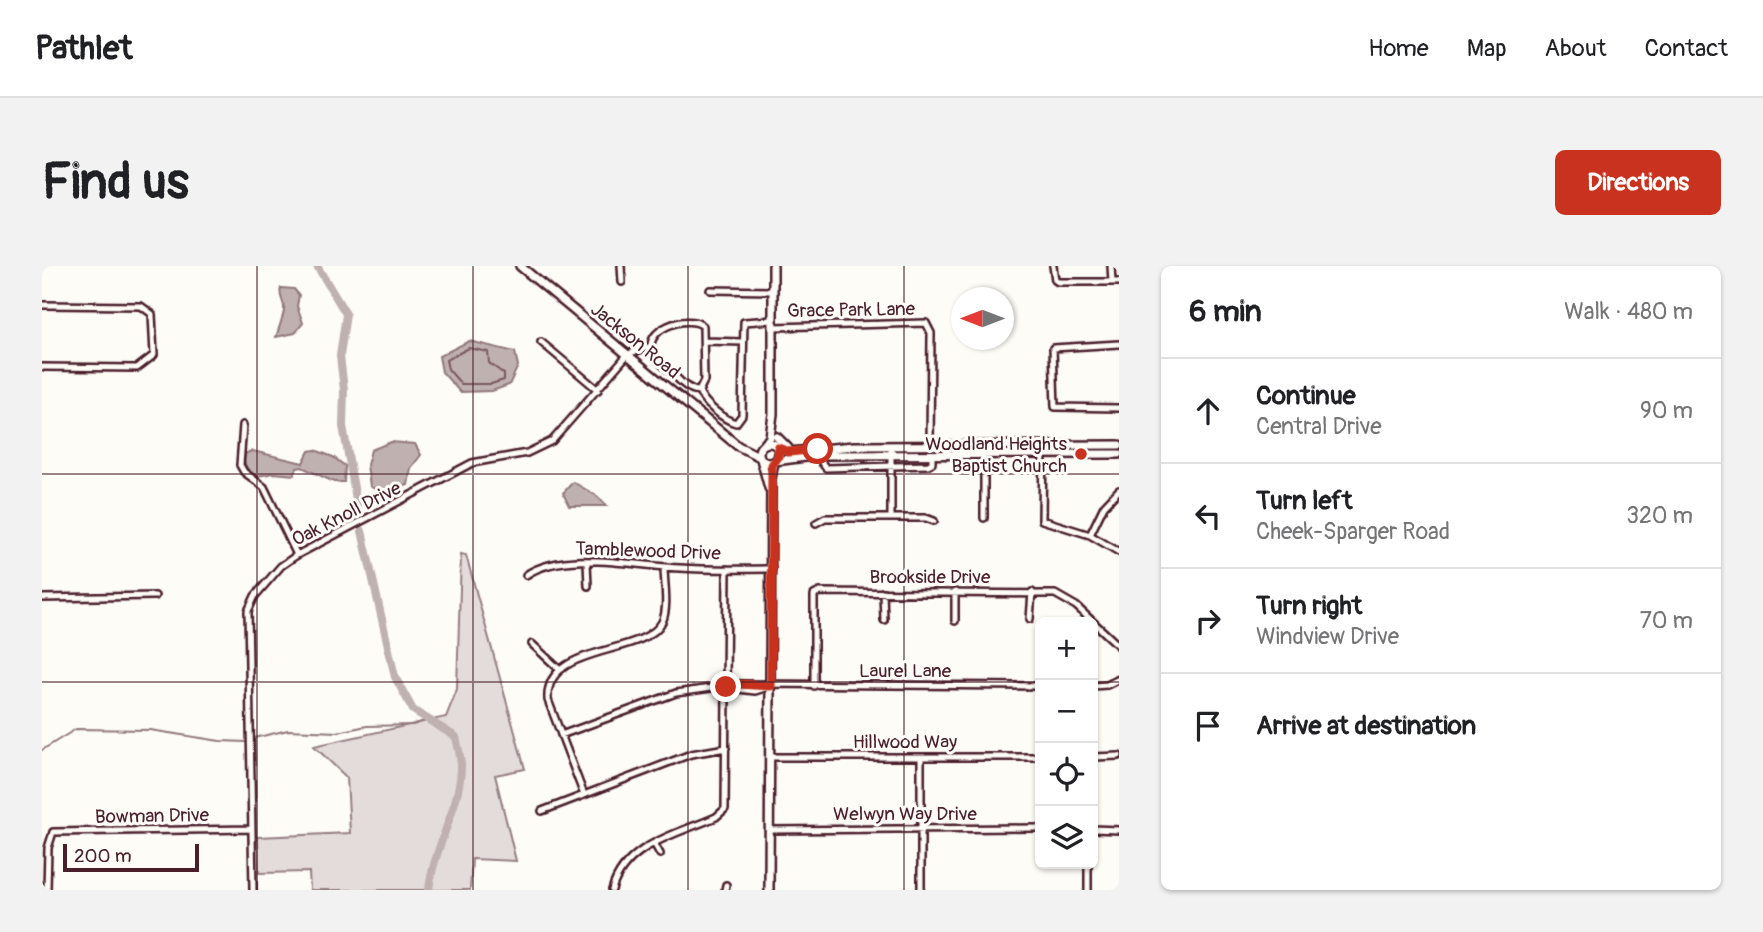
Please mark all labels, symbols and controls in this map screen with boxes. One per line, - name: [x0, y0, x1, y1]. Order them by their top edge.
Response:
- text: Pathlet: [35, 28, 132, 69]
- text: Home: [1368, 34, 1429, 63]
- text: Map: [1467, 34, 1507, 63]
- text: About: [1545, 34, 1607, 63]
- text: Contact: [1645, 34, 1728, 63]
- button: Directions: [1555, 150, 1721, 215]
- text: Find us: [42, 152, 189, 213]
- north arrow: [951, 287, 1014, 350]
- text: 6 min: [1189, 293, 1262, 330]
- street label: Jackson Road: [586, 297, 685, 384]
- street label: Grace Park Lane: [787, 297, 916, 323]
- text: Walk · 480 m: [1564, 297, 1693, 326]
- text: Continue: [1256, 380, 1356, 412]
- icon: ahead: [1189, 392, 1227, 430]
- text: 90 m: [1640, 396, 1693, 425]
- text: Central Drive: [1256, 412, 1382, 441]
- place label: Woodland Heights Baptist Church: [925, 432, 1068, 478]
- route start: [802, 433, 833, 464]
- marker: Woodland Heights Baptist Church: [1073, 446, 1089, 462]
- street label: Oak Knoll Drive: [288, 476, 406, 552]
- text: Turn left: [1256, 485, 1352, 517]
- icon: left: [1189, 497, 1227, 535]
- text: 320 m: [1626, 501, 1693, 530]
- text: Cheek-Sparger Road: [1256, 517, 1450, 546]
- street label: Tamblewood Drive: [575, 536, 722, 566]
- street label: Brookside Drive: [870, 565, 991, 589]
- text: Turn right: [1256, 590, 1362, 622]
- icon: right: [1189, 602, 1227, 640]
- text: 70 m: [1640, 606, 1693, 635]
- map controls: [1035, 617, 1098, 869]
- button: +: [1035, 617, 1098, 680]
- text: Windview Drive: [1256, 622, 1399, 651]
- street label: Laurel Lane: [859, 659, 952, 683]
- route end: [710, 671, 741, 702]
- button: −: [1035, 680, 1098, 743]
- icon: arrive: [1189, 707, 1227, 745]
- text: Arrive at destination: [1256, 710, 1476, 742]
- street label: Hillwood Way: [853, 730, 957, 754]
- button: locate: [1035, 743, 1098, 806]
- street label: Welwyn Way Drive: [833, 802, 978, 826]
- street label: Bowman Drive: [95, 803, 210, 829]
- button: layers: [1035, 806, 1098, 869]
- scale bar: [63, 841, 200, 873]
- text: 200 m: [74, 844, 132, 868]

